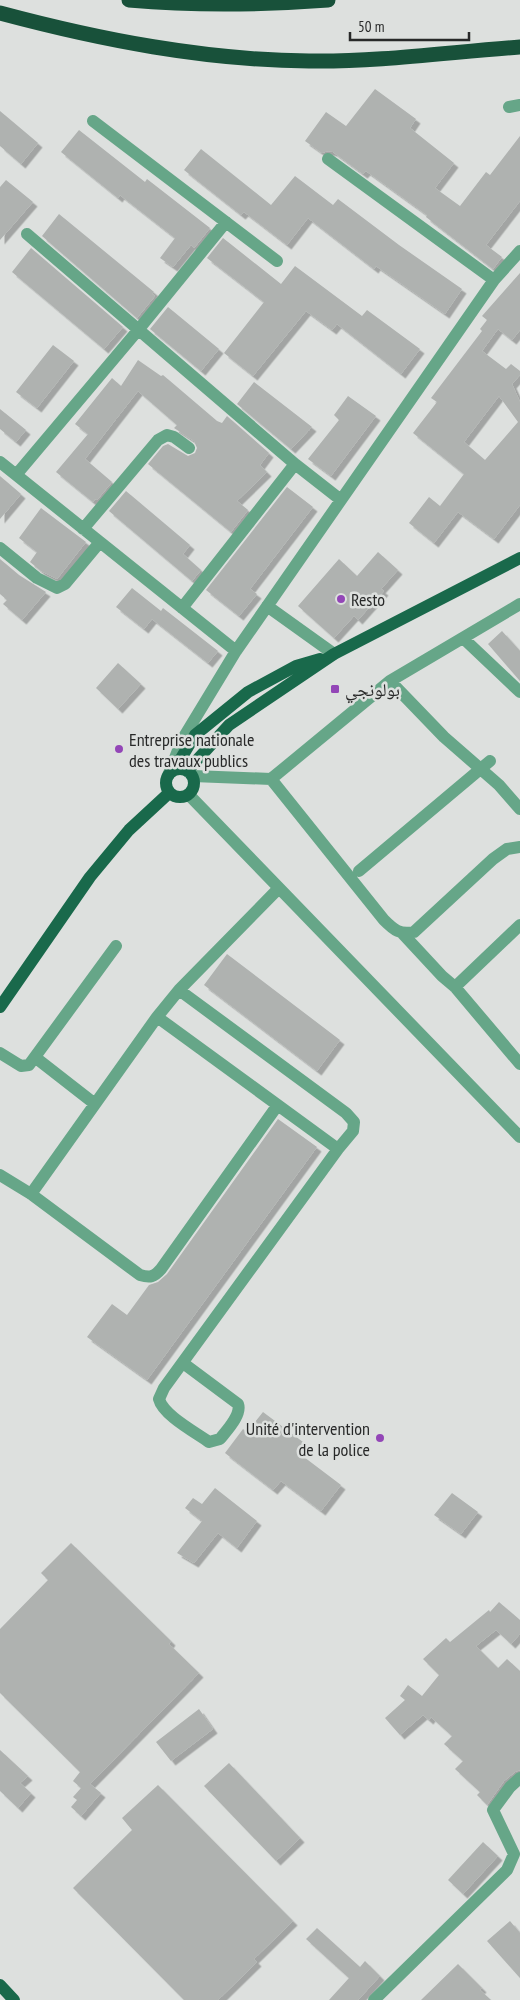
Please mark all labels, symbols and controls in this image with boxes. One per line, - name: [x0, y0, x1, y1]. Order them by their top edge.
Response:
- scale bar: [350, 10, 469, 42]
- text: 50 m: [358, 17, 384, 36]
- place label: Resto: [351, 588, 385, 611]
- marker: Resto: [335, 593, 347, 605]
- place label: بولونجي: [345, 678, 400, 704]
- marker: بولونجي: [329, 683, 341, 695]
- place label: Entreprise nationale des travaux publics: [129, 728, 254, 772]
- marker: Entreprise nationale des travaux publics: [113, 743, 125, 755]
- place label: Unité d'intervention de la police: [246, 1417, 370, 1461]
- marker: Unité d'intervention de la police: [374, 1432, 386, 1444]

